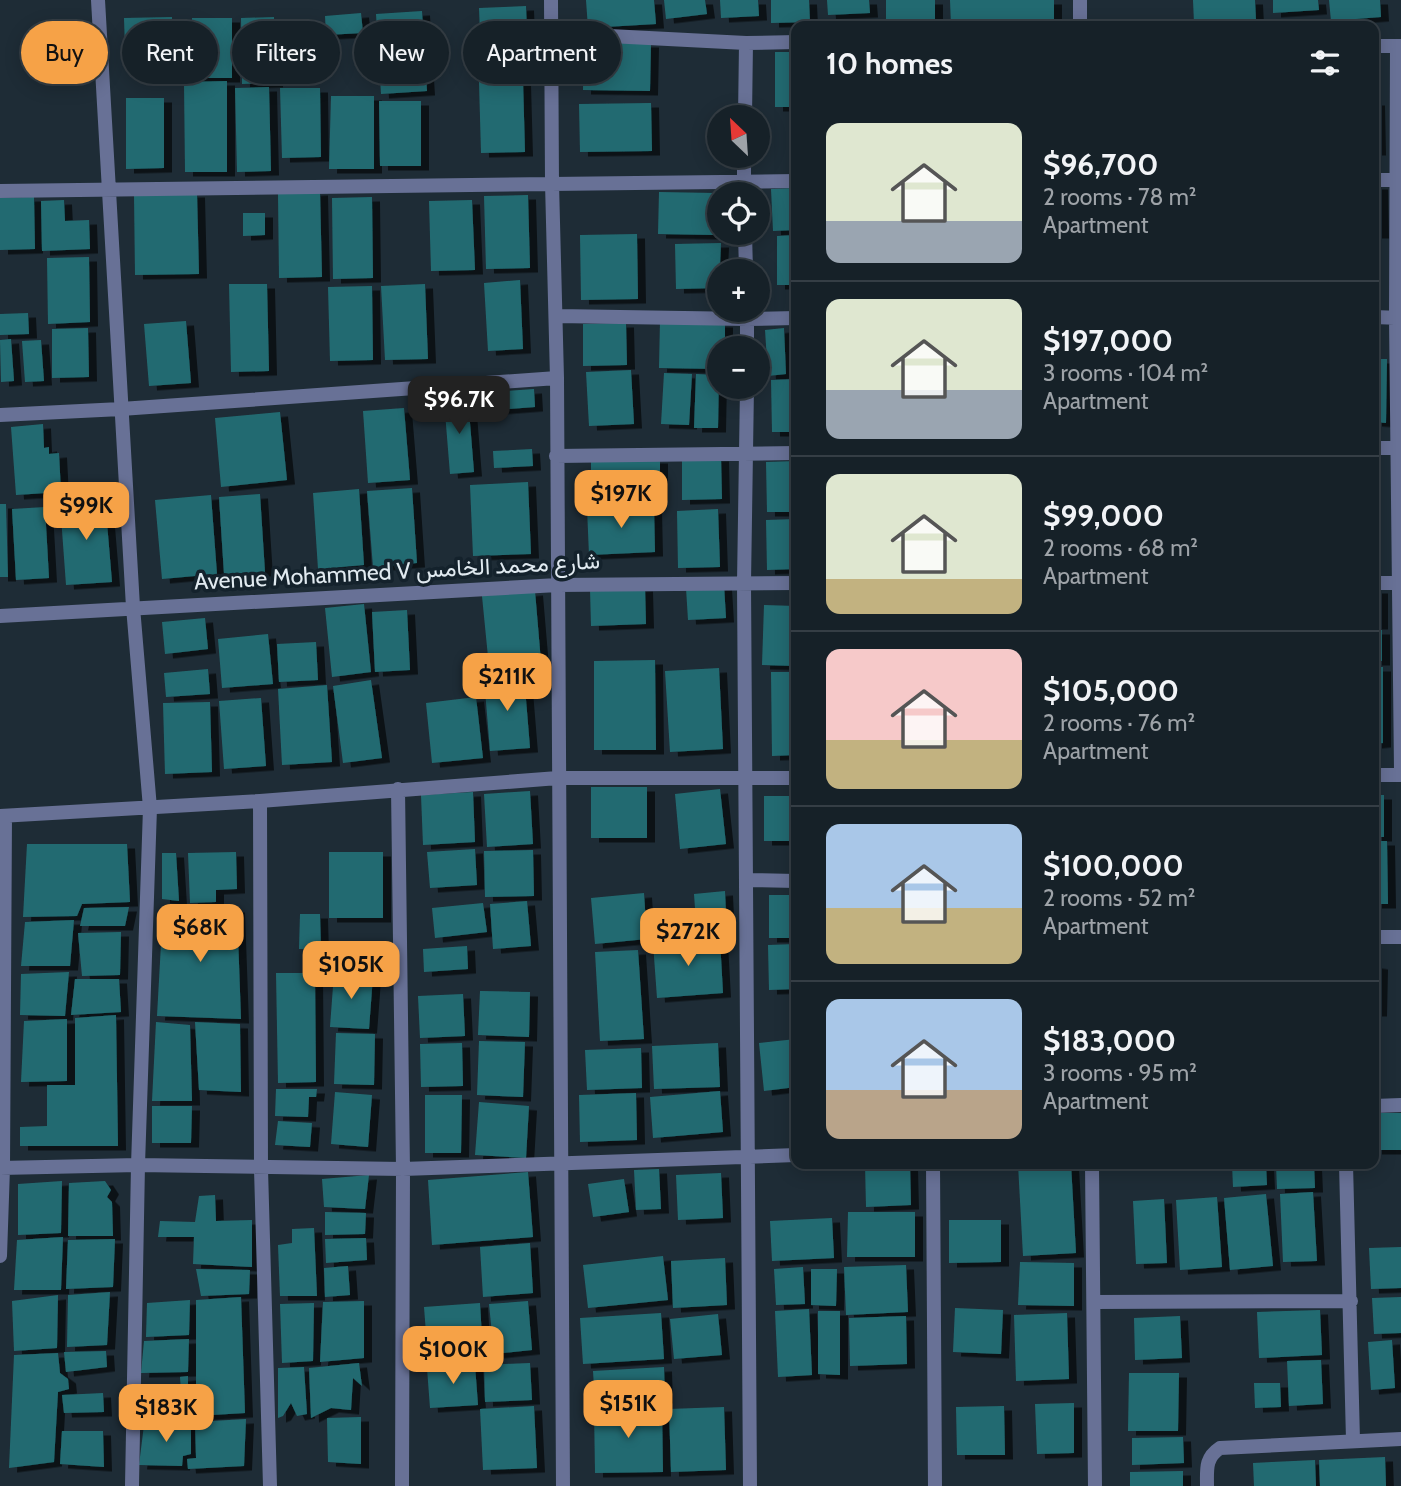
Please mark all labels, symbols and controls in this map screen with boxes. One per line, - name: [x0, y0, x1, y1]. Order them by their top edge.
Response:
- chip: Buy: [21, 21, 108, 84]
- chip: Rent: [122, 21, 218, 84]
- chip: Filters: [232, 21, 340, 84]
- chip: New: [354, 21, 449, 84]
- chip: Apartment: [463, 21, 621, 84]
- icon: filters: [1306, 44, 1344, 82]
- text: 10 homes: [826, 45, 953, 82]
- north arrow: [707, 105, 770, 168]
- map controls: [707, 105, 770, 399]
- text: $96,700: [1043, 146, 1158, 183]
- icon: home: [882, 151, 966, 235]
- button: locate: [707, 182, 770, 245]
- text: 2 rooms · 78 m²: [1043, 183, 1197, 211]
- text: Apartment: [1043, 211, 1148, 239]
- button: +: [707, 259, 770, 322]
- text: $197,000: [1043, 322, 1173, 359]
- icon: home: [882, 327, 966, 411]
- button: −: [707, 336, 770, 399]
- text: 3 rooms · 104 m²: [1043, 359, 1208, 387]
- pin: $96.7K: [402, 376, 516, 436]
- text: $96.7K: [424, 385, 494, 413]
- text: Apartment: [1043, 387, 1148, 415]
- pin: $197K: [572, 470, 670, 530]
- text: $197K: [591, 479, 651, 507]
- pin: $99K: [45, 482, 127, 542]
- text: $99K: [59, 491, 113, 519]
- text: $99,000: [1043, 497, 1164, 534]
- icon: home: [882, 502, 966, 586]
- text: 2 rooms · 68 m²: [1043, 534, 1198, 562]
- street label: Avenue Mohammed V شارع محمد الخامس: [193, 546, 601, 598]
- text: Apartment: [1043, 562, 1148, 590]
- pin: $211K: [458, 654, 556, 713]
- text: $211K: [479, 662, 535, 690]
- text: $105,000: [1043, 672, 1179, 709]
- icon: home: [882, 677, 966, 761]
- text: 2 rooms · 76 m²: [1043, 709, 1195, 737]
- text: Apartment: [1043, 737, 1148, 765]
- text: $100,000: [1043, 847, 1184, 884]
- icon: home: [882, 852, 966, 936]
- text: 2 rooms · 52 m²: [1043, 884, 1196, 912]
- pin: $68K: [159, 904, 241, 964]
- pin: $272K: [639, 908, 737, 968]
- text: Apartment: [1043, 912, 1148, 940]
- text: $68K: [173, 913, 227, 941]
- text: $272K: [656, 917, 720, 945]
- pin: $105K: [302, 942, 400, 1001]
- text: $105K: [319, 950, 383, 978]
- text: $183,000: [1043, 1022, 1176, 1059]
- icon: home: [882, 1027, 966, 1111]
- text: 3 rooms · 95 m²: [1043, 1059, 1197, 1087]
- text: Apartment: [1043, 1087, 1148, 1115]
- pin: $100K: [404, 1326, 502, 1386]
- text: $100K: [419, 1335, 487, 1363]
- pin: $151K: [579, 1380, 677, 1440]
- pin: $183K: [117, 1384, 215, 1444]
- text: $151K: [599, 1389, 657, 1417]
- text: $183K: [135, 1393, 197, 1421]

